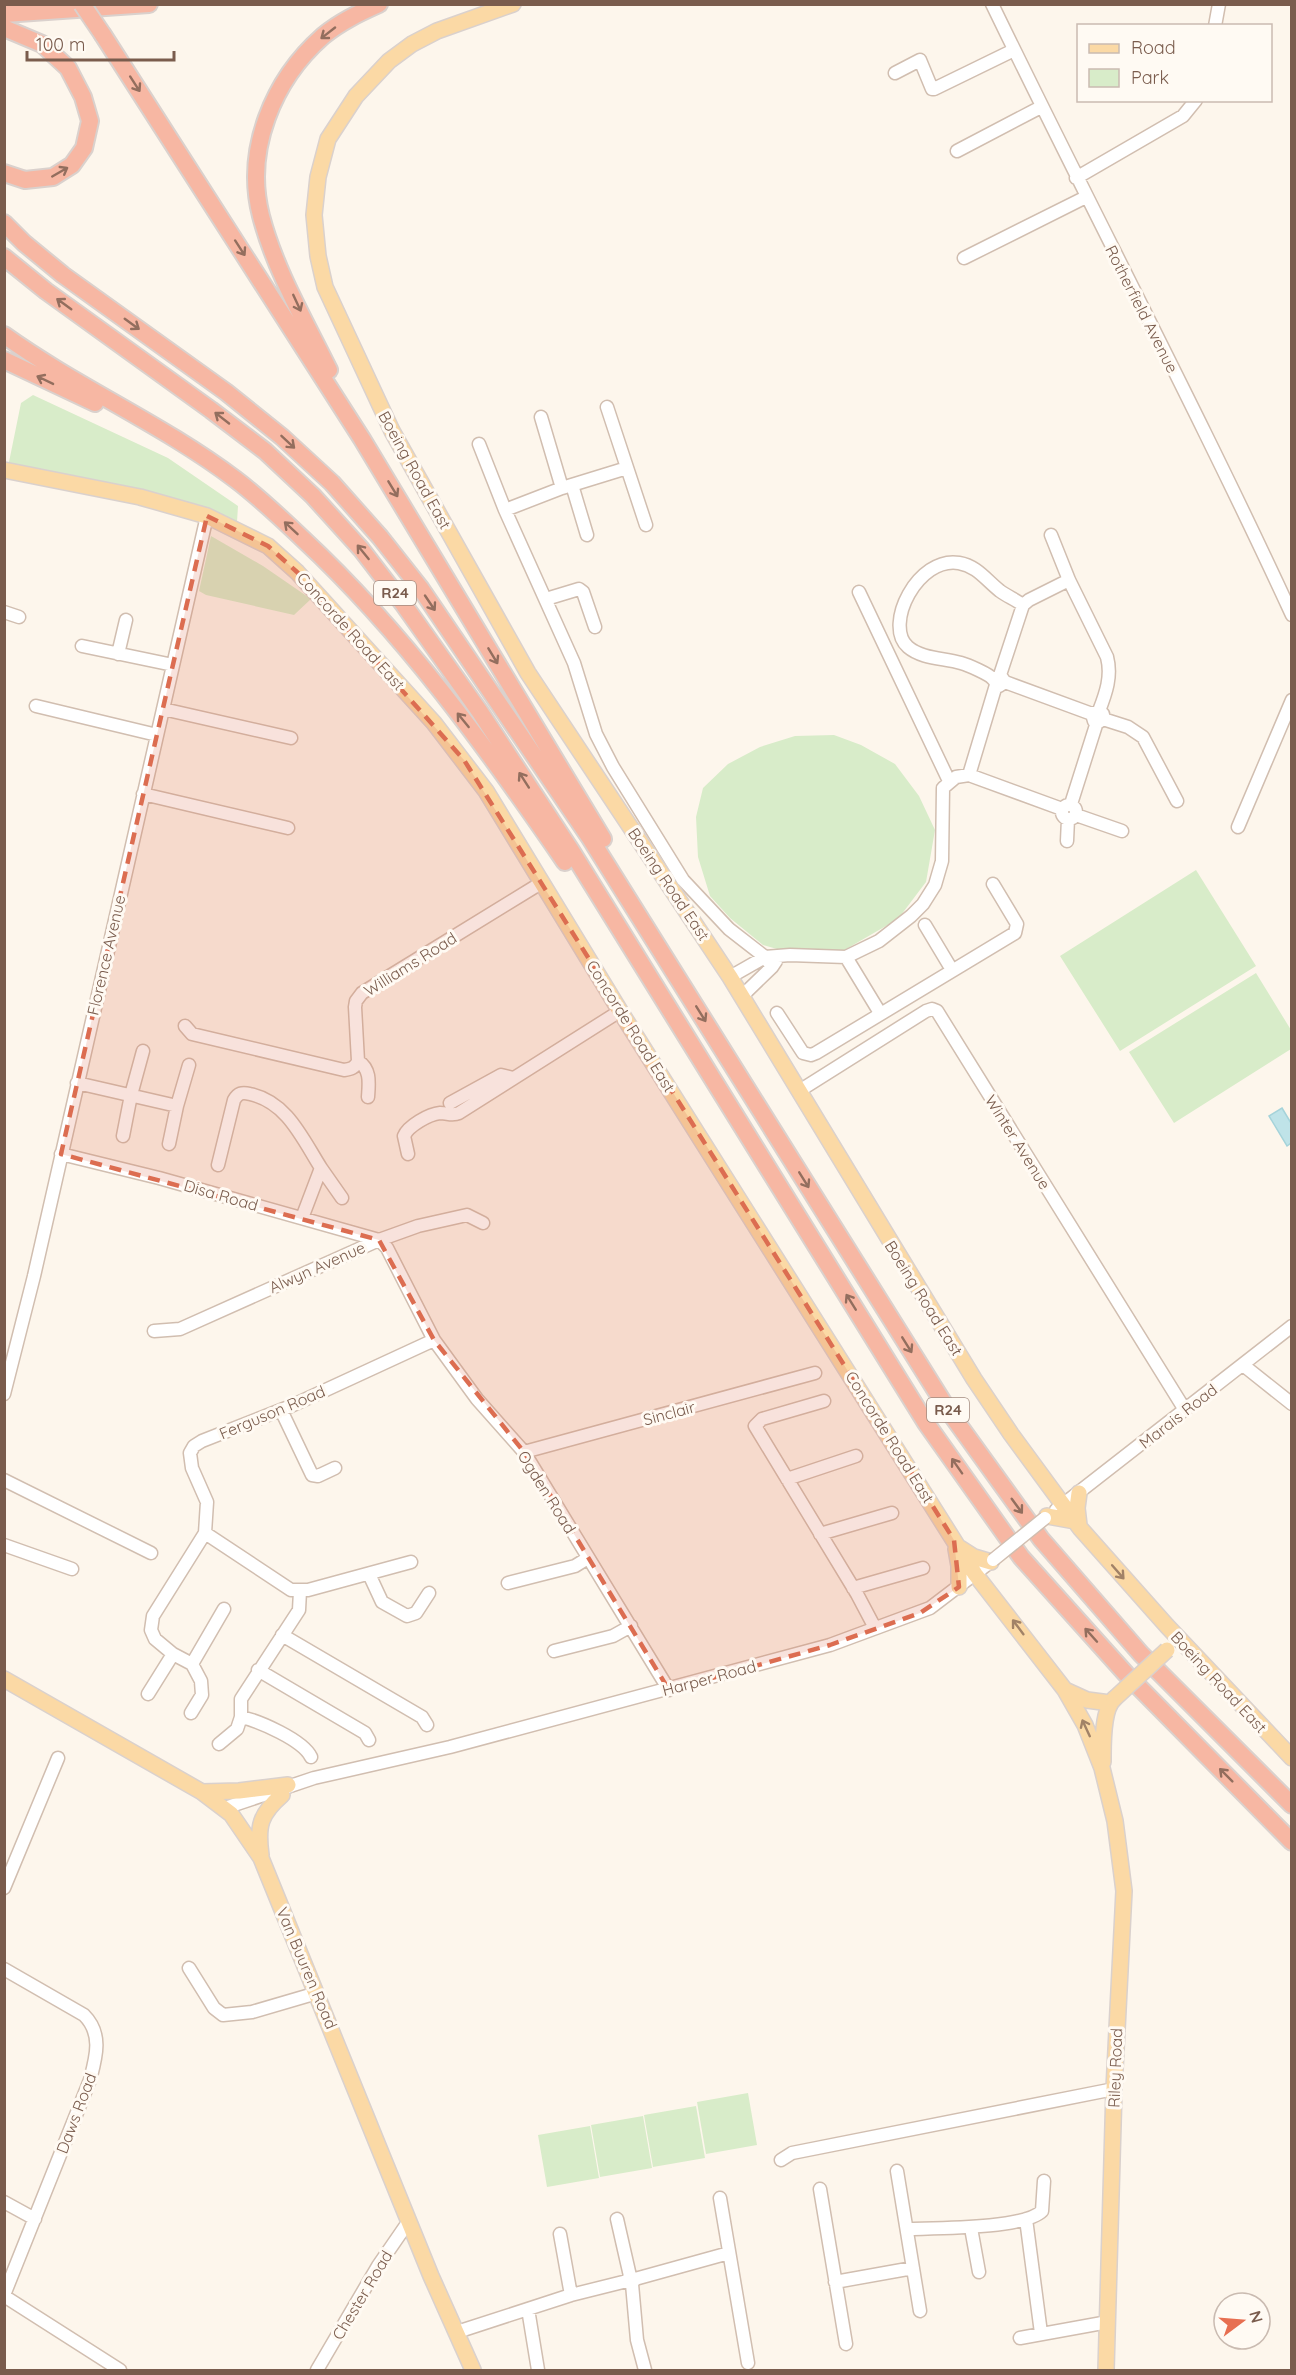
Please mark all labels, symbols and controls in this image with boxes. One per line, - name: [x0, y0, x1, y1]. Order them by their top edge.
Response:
- scale bar: [27, 24, 174, 62]
- legend: [1077, 24, 1272, 102]
- one-way arrow: [320, 27, 336, 40]
- text: 100 m: [36, 33, 85, 56]
- text: Road: [1131, 36, 1176, 59]
- text: Park: [1131, 66, 1169, 89]
- one-way arrow: [129, 75, 141, 92]
- one-way arrow: [51, 165, 68, 177]
- one-way arrow: [234, 239, 246, 256]
- street label: Rotherfield Avenue: [1101, 242, 1183, 376]
- one-way arrow: [291, 293, 303, 311]
- one-way arrow: [57, 298, 73, 310]
- one-way arrow: [124, 318, 140, 330]
- one-way arrow: [37, 373, 55, 385]
- street label: Boeing Road East: [374, 407, 456, 533]
- one-way arrow: [215, 412, 231, 425]
- one-way arrow: [280, 435, 295, 449]
- one-way arrow: [387, 480, 399, 497]
- one-way arrow: [284, 521, 299, 535]
- one-way arrow: [357, 545, 370, 561]
- street label: Concorde Road East: [293, 568, 409, 694]
- road number: R24: [374, 581, 416, 605]
- one-way arrow: [424, 595, 436, 611]
- one-way arrow: [488, 647, 500, 664]
- one-way arrow: [457, 712, 470, 728]
- one-way arrow: [518, 772, 530, 789]
- street label: Boeing Road East: [624, 824, 714, 944]
- street label: Florence Avenue: [82, 893, 130, 1017]
- street label: Williams Road: [360, 928, 460, 1000]
- street label: Concorde Road East: [582, 956, 680, 1096]
- one-way arrow: [696, 1005, 708, 1022]
- street label: Winter Avenue: [981, 1091, 1055, 1193]
- one-way arrow: [798, 1171, 811, 1188]
- street label: Disa Road: [182, 1175, 260, 1215]
- street label: Alwyn Avenue: [266, 1237, 368, 1297]
- street label: Boeing Road East: [881, 1237, 967, 1359]
- one-way arrow: [845, 1294, 857, 1311]
- one-way arrow: [902, 1336, 914, 1353]
- street label: Concorde Road East: [841, 1367, 939, 1507]
- street label: Marais Road: [1135, 1379, 1221, 1453]
- street label: Ferguson Road: [216, 1381, 328, 1443]
- street label: Sinclair: [641, 1396, 697, 1430]
- road number: R24: [927, 1398, 969, 1422]
- street label: Ogden Road: [514, 1447, 580, 1537]
- one-way arrow: [950, 1459, 963, 1475]
- one-way arrow: [1011, 1498, 1023, 1514]
- one-way arrow: [1111, 1564, 1125, 1579]
- one-way arrow: [1011, 1619, 1024, 1635]
- street label: Boeing Road East: [1167, 1627, 1271, 1737]
- one-way arrow: [1084, 1628, 1098, 1643]
- street label: Harper Road: [660, 1656, 758, 1700]
- one-way arrow: [1079, 1720, 1091, 1738]
- one-way arrow: [1219, 1768, 1233, 1783]
- street label: Van Buuren Road: [272, 1904, 342, 2032]
- street label: Riley Road: [1104, 2028, 1126, 2108]
- street label: Daws Road: [52, 2070, 100, 2156]
- street label: Chester Road: [327, 2247, 397, 2343]
- north arrow: [1212, 2291, 1272, 2351]
- text: N: [1245, 2308, 1268, 2325]

